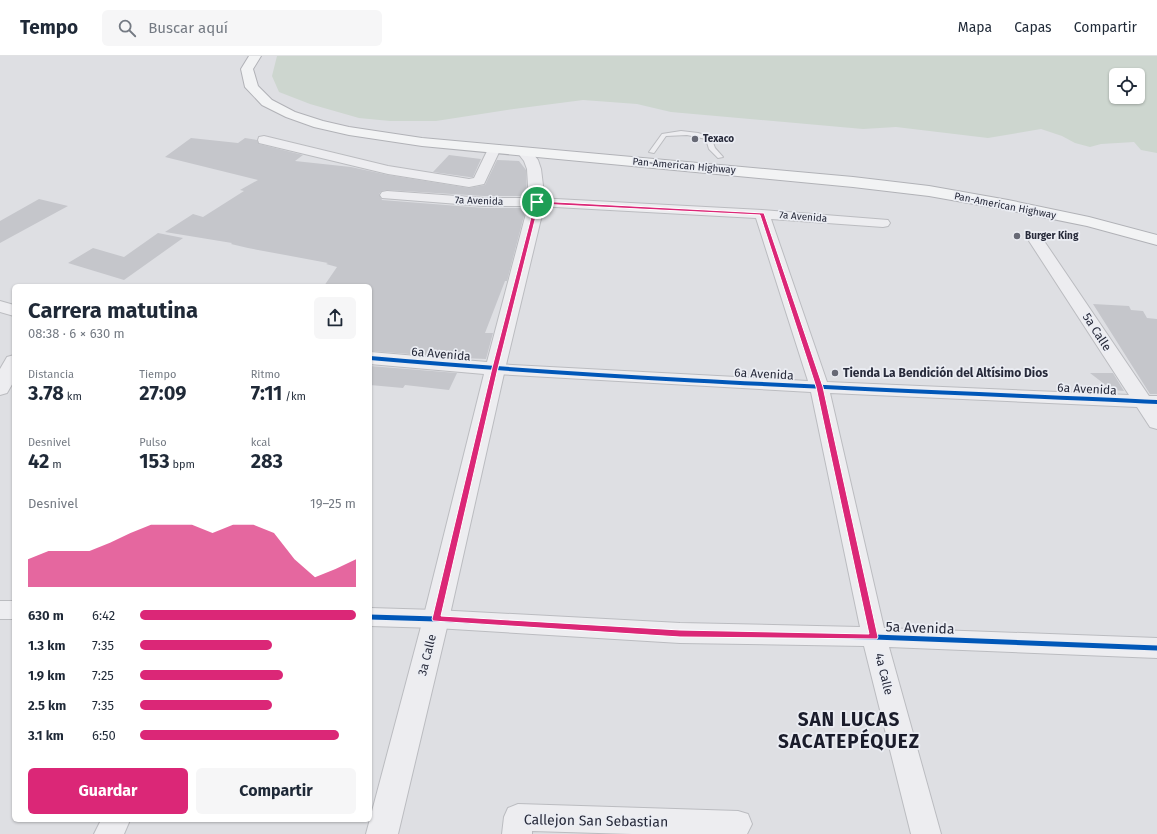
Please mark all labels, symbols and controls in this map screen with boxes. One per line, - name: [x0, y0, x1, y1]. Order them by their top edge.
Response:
- search box: [102, 10, 382, 46]
- text: Tempo: [20, 16, 78, 39]
- icon: search: [116, 17, 138, 39]
- text: Buscar aquí: [148, 19, 228, 37]
- text: Mapa: [958, 19, 992, 36]
- text: Capas: [1014, 19, 1052, 36]
- text: Compartir: [1074, 19, 1137, 36]
- map controls: [1109, 68, 1145, 104]
- button: locate: [1109, 68, 1145, 104]
- place label: Texaco: [703, 133, 734, 145]
- marker: Texaco: [690, 134, 700, 144]
- street label: Pan-American Highway: [632, 156, 736, 176]
- pin: [520, 185, 554, 219]
- street label: Pan-American Highway: [953, 190, 1057, 222]
- icon: arrive: [526, 191, 548, 213]
- street label: 7a Avenida: [455, 194, 503, 208]
- street label: 7a Avenida: [778, 209, 828, 225]
- place label: Burger King: [1025, 230, 1079, 242]
- marker: Burger King: [1012, 231, 1022, 241]
- text: Carrera matutina: [28, 297, 198, 324]
- button: share: [314, 297, 356, 339]
- street label: 5a Calle: [1080, 310, 1114, 354]
- text: 08:38 · 6 × 630 m: [28, 326, 125, 341]
- street label: 6a Avenida: [411, 344, 471, 364]
- street label: 6a Avenida: [734, 365, 794, 383]
- place label: Tienda La Bendición del Altísimo Dios: [843, 366, 1048, 380]
- text: Distancia: [28, 368, 74, 381]
- text: Tiempo: [139, 368, 177, 381]
- text: Ritmo: [251, 368, 280, 381]
- marker: Tienda La Bendición del Altísimo Dios: [830, 368, 840, 378]
- street label: 6a Avenida: [1057, 380, 1117, 398]
- text: 3.78: [28, 381, 64, 405]
- text: 27:09: [139, 381, 186, 405]
- text: 7:11: [251, 381, 282, 405]
- text: km: [64, 390, 82, 403]
- text: /km: [282, 390, 306, 403]
- text: Desnivel: [28, 436, 70, 449]
- text: Pulso: [139, 436, 167, 449]
- text: kcal: [251, 436, 270, 449]
- text: 42: [28, 449, 49, 473]
- text: 153: [139, 449, 170, 473]
- text: 283: [251, 449, 283, 473]
- text: m: [49, 458, 62, 471]
- text: bpm: [170, 458, 195, 471]
- text: Desnivel: [28, 496, 78, 511]
- text: 19–25 m: [310, 496, 356, 511]
- text: 630 m: [28, 608, 64, 623]
- text: 6:42: [92, 608, 115, 623]
- street label: 5a Avenida: [885, 618, 955, 638]
- street label: 3a Calle: [415, 633, 439, 677]
- text: 1.3 km: [28, 638, 65, 653]
- text: 7:35: [92, 638, 114, 653]
- street label: 4a Calle: [872, 652, 896, 696]
- text: 1.9 km: [28, 668, 65, 683]
- text: 7:25: [92, 668, 114, 683]
- text: 2.5 km: [28, 698, 66, 713]
- text: 7:35: [92, 698, 114, 713]
- district label: SAN LUCAS SACATEPÉQUEZ: [778, 708, 920, 753]
- text: 3.1 km: [28, 728, 64, 743]
- text: 6:50: [92, 728, 116, 743]
- button: Guardar: [28, 768, 188, 814]
- button: Compartir: [196, 768, 356, 814]
- street label: Callejon San Sebastian: [524, 811, 668, 831]

